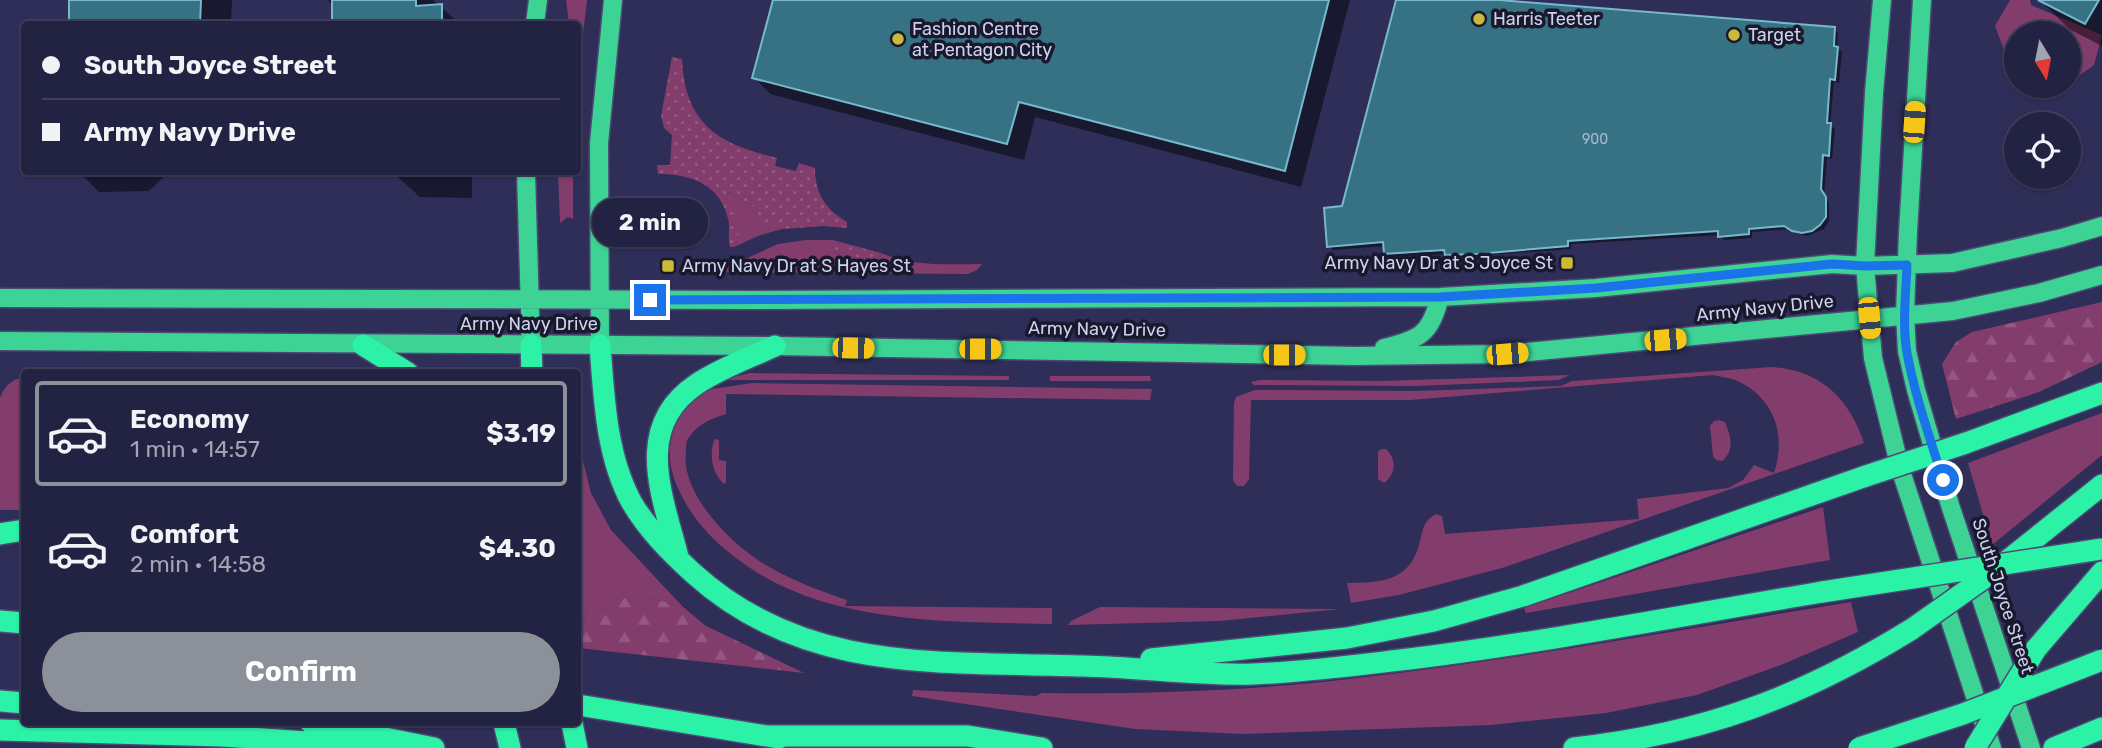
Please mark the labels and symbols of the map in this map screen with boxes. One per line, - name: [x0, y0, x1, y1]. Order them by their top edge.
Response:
- place label: Harris Teeter: [1493, 8, 1600, 30]
- marker: Harris Teeter: [1471, 11, 1487, 27]
- place label: Fashion Centre at Pentagon City: [912, 18, 1052, 61]
- north arrow: [2004, 21, 2081, 98]
- place label: Target: [1748, 24, 1801, 46]
- marker: Target: [1726, 27, 1742, 43]
- marker: Fashion Centre at Pentagon City: [890, 31, 906, 47]
- car: [1903, 100, 1926, 144]
- house number: 900: [1582, 131, 1608, 148]
- callout: 2 min: [592, 198, 708, 247]
- place label: Army Navy Dr at S Joyce St: [1325, 252, 1553, 274]
- place label: Army Navy Dr at S Hayes St: [682, 255, 911, 277]
- marker: Army Navy Dr at S Joyce St: [1559, 255, 1575, 271]
- marker: Army Navy Dr at S Hayes St: [660, 258, 676, 274]
- route end: [634, 284, 666, 316]
- street label: Army Navy Drive: [1695, 290, 1835, 326]
- car: [1857, 296, 1882, 340]
- street label: Army Navy Drive: [460, 313, 598, 335]
- street label: Army Navy Drive: [1028, 317, 1166, 341]
- car: [1644, 328, 1687, 352]
- car: [832, 337, 875, 359]
- car: [960, 339, 1002, 360]
- car: [1486, 342, 1529, 366]
- car: [1264, 345, 1306, 366]
- route start: [1927, 464, 1959, 496]
- street label: South Joyce Street: [1967, 515, 2039, 677]

